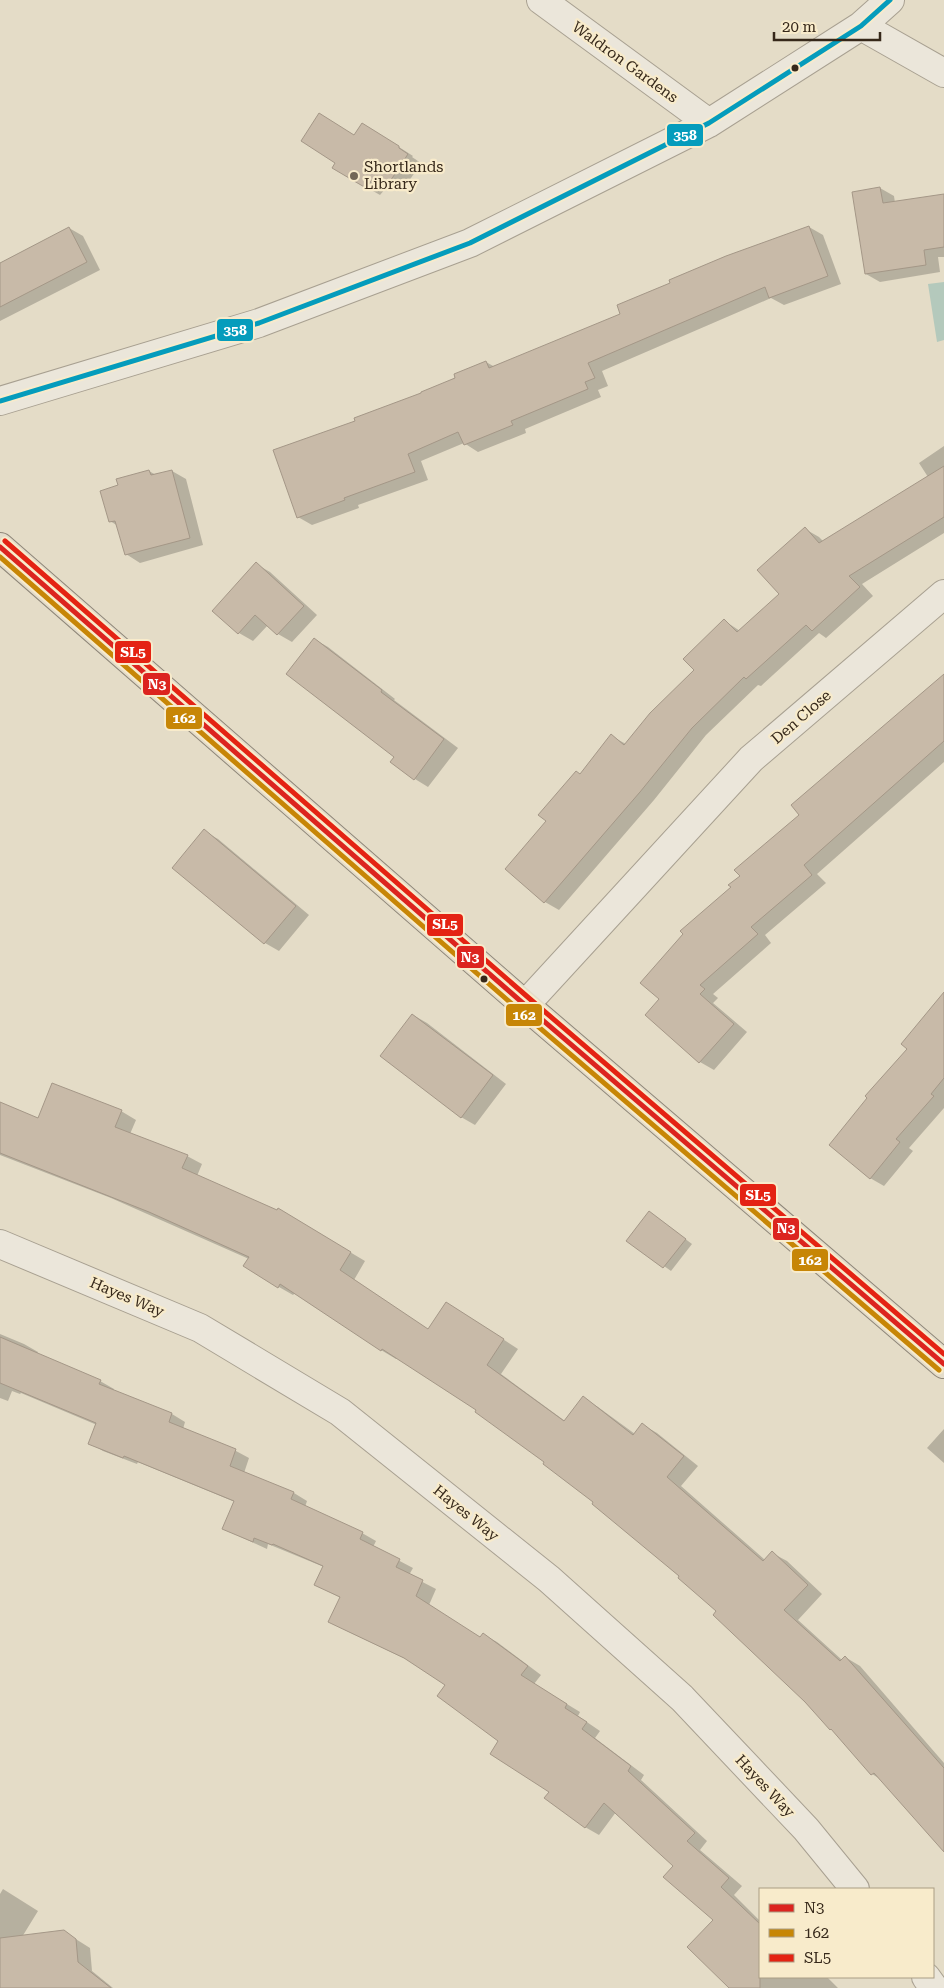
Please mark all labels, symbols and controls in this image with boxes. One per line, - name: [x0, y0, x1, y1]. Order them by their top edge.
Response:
- scale bar: [774, 10, 880, 42]
- street label: Waldron Gardens: [569, 18, 681, 106]
- text: 20 m: [782, 18, 817, 36]
- unlabelled marker: [790, 63, 800, 73]
- line badge: 358: [666, 123, 704, 147]
- text: 358: [673, 127, 697, 143]
- place label: Shortlands Library: [364, 158, 443, 193]
- marker: Shortlands Library: [348, 170, 360, 182]
- line badge: 358: [216, 318, 254, 342]
- text: 358: [223, 322, 247, 338]
- line badge: SL5: [114, 640, 152, 664]
- text: SL5: [120, 644, 146, 660]
- line badge: N3: [142, 672, 171, 696]
- text: N3: [148, 676, 166, 692]
- street label: Den Close: [767, 686, 835, 748]
- line badge: 162: [165, 706, 203, 730]
- text: 162: [172, 710, 196, 726]
- line badge: SL5: [426, 913, 464, 937]
- text: SL5: [432, 916, 458, 932]
- line badge: N3: [456, 945, 485, 969]
- text: N3: [461, 949, 479, 965]
- unlabelled marker: [479, 974, 489, 984]
- line badge: 162: [505, 1003, 543, 1027]
- text: 162: [512, 1007, 536, 1023]
- line badge: SL5: [739, 1183, 777, 1207]
- text: SL5: [745, 1187, 771, 1203]
- line badge: N3: [772, 1217, 800, 1241]
- text: N3: [777, 1220, 795, 1236]
- line badge: 162: [791, 1248, 829, 1272]
- text: 162: [798, 1252, 822, 1268]
- street label: Hayes Way: [87, 1273, 167, 1321]
- street label: Hayes Way: [430, 1481, 502, 1545]
- street label: Hayes Way: [731, 1751, 799, 1821]
- legend: [759, 1888, 934, 1978]
- text: N3: [804, 1899, 824, 1917]
- text: 162: [804, 1924, 829, 1942]
- text: SL5: [804, 1949, 831, 1967]

